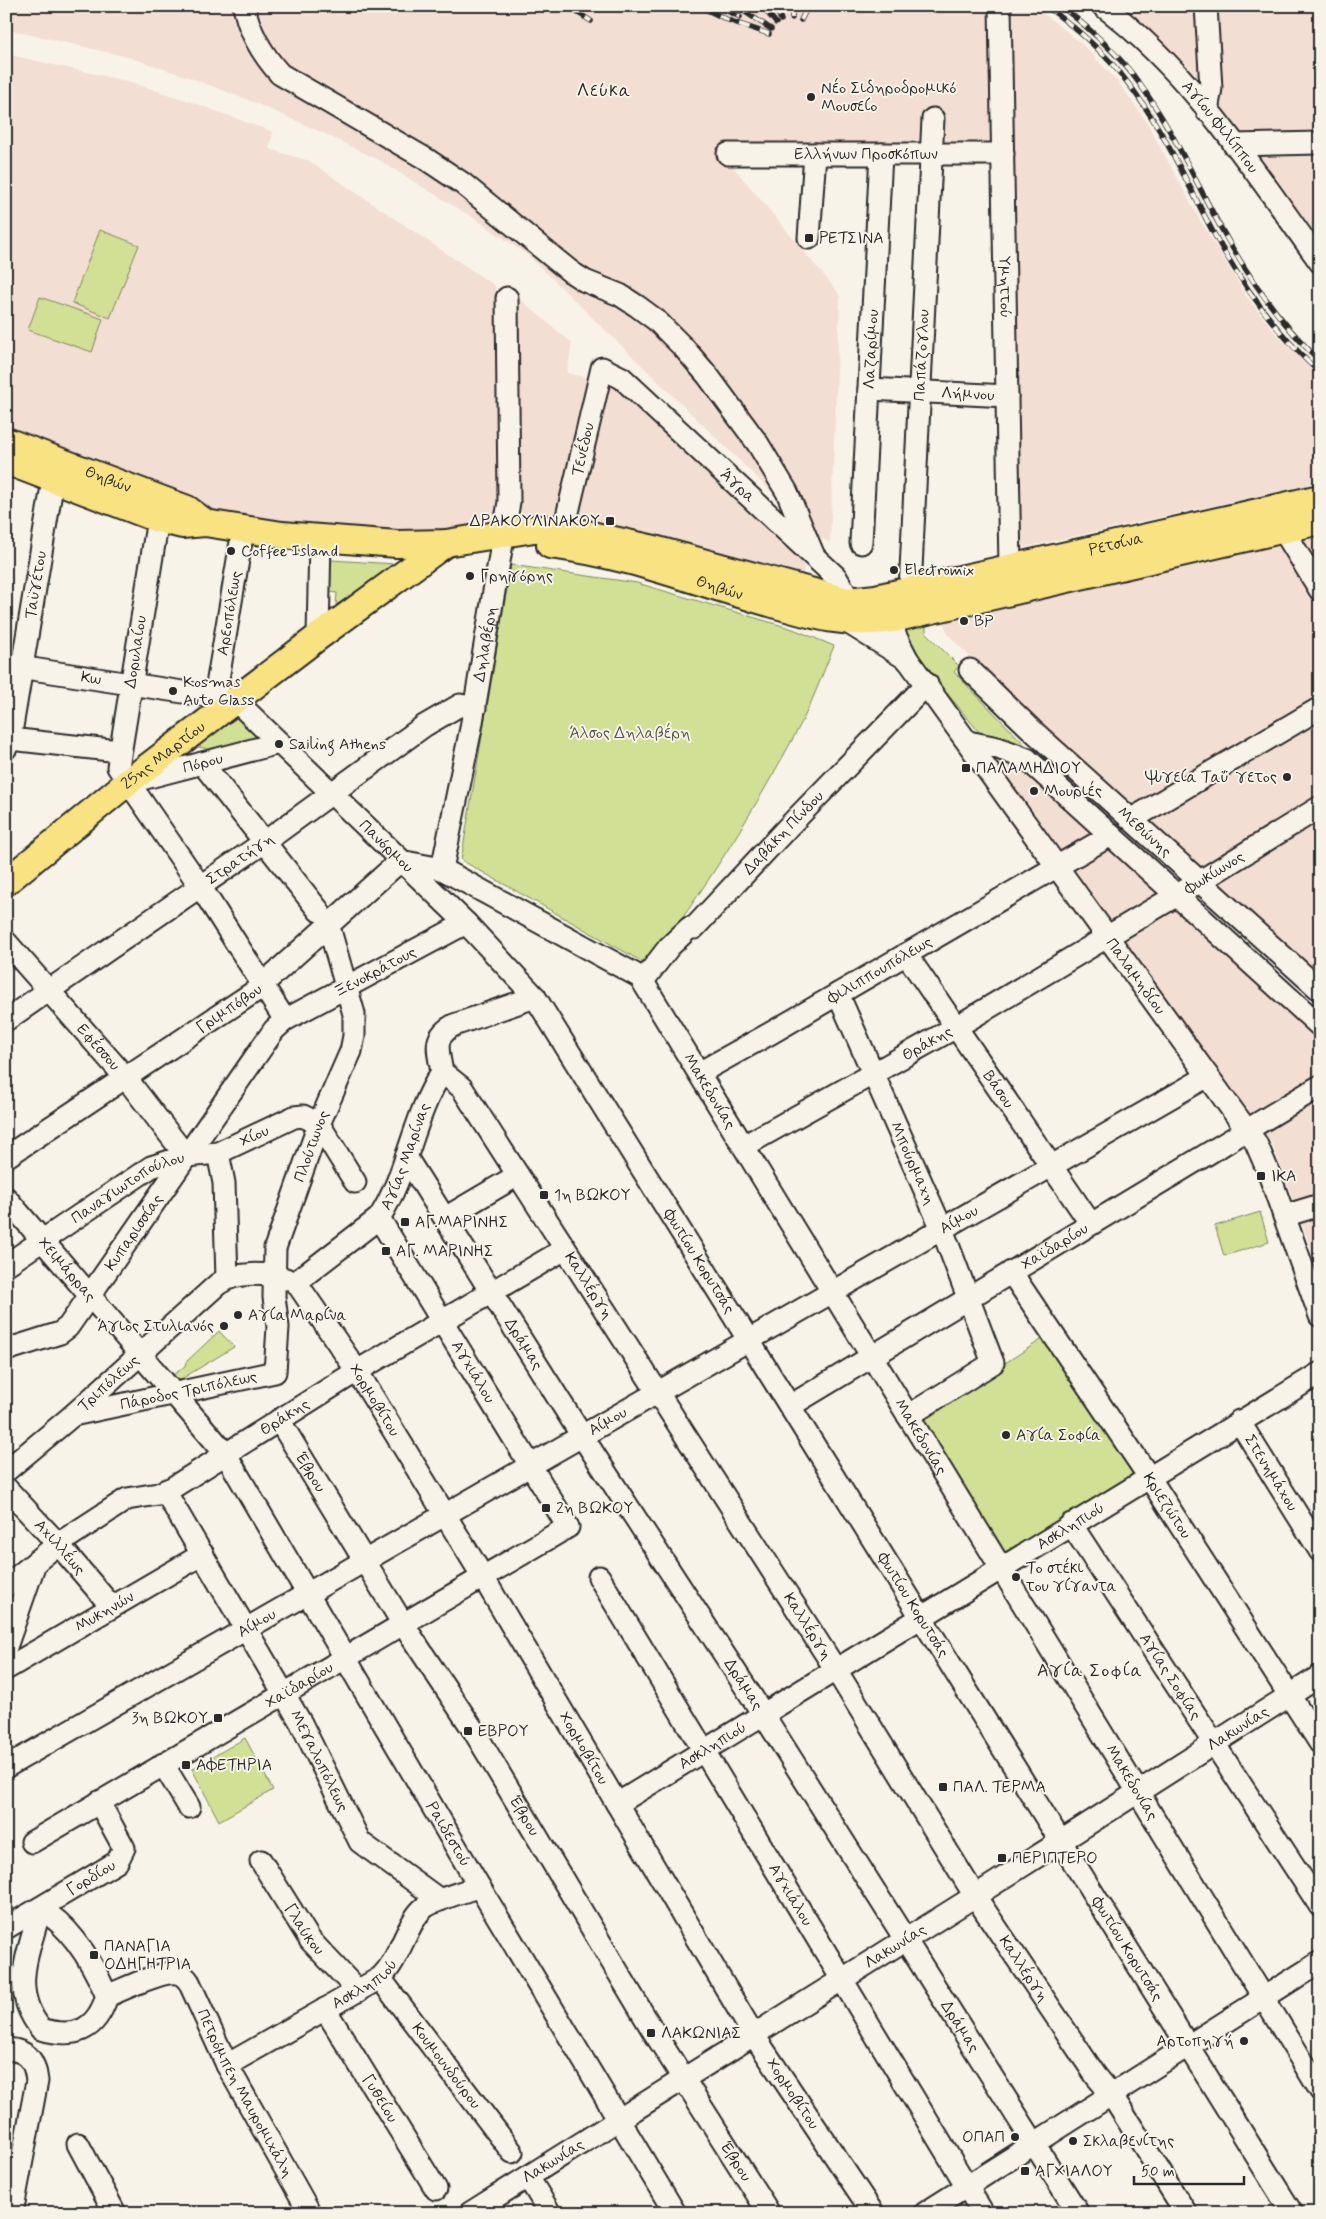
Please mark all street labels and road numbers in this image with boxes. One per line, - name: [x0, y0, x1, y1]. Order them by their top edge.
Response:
- street label: Αγίου Φιλίππου: [1177, 76, 1264, 177]
- street label: Ελλήνων Προσκόπων: [794, 144, 938, 165]
- street label: Υμηττού: [994, 256, 1016, 318]
- street label: Λαζαρίμου: [858, 309, 884, 390]
- street label: Παπάζογλου: [909, 309, 934, 402]
- street label: Λήμνου: [941, 382, 995, 406]
- street label: Τενέδου: [566, 420, 599, 478]
- street label: Θηβών: [82, 461, 134, 498]
- street label: Άγρα: [716, 464, 760, 507]
- street label: Ρετσίνα: [1087, 528, 1145, 560]
- street label: Ταϋγέτου: [20, 549, 52, 620]
- street label: Αρεοπόλεως: [212, 569, 246, 657]
- street label: Θηβών: [693, 571, 746, 605]
- street label: Δηλαβέρη: [468, 605, 502, 684]
- street label: Δορυλαίου: [120, 614, 152, 690]
- street label: Κω: [79, 666, 103, 690]
- street label: 25ης Μαρτίου: [117, 716, 209, 794]
- street label: Πόρου: [180, 748, 225, 778]
- street label: Δαβάκη Πίνδου: [738, 786, 828, 879]
- street label: Μεθώνης: [1113, 802, 1176, 862]
- street label: Πανόρμου: [355, 815, 418, 877]
- street label: Στρατήγη: [202, 828, 278, 890]
- street label: Φωκίωνος: [1179, 846, 1248, 900]
- street label: Φιλιππουπόλεως: [822, 931, 936, 1009]
- street label: Παλαμηδίου: [1101, 934, 1170, 1019]
- street label: Ξενοκράτους: [330, 941, 420, 1002]
- street label: Γριμπόβου: [192, 979, 267, 1038]
- street label: Εφέσσου: [72, 1019, 125, 1075]
- street label: Θράκης: [898, 1021, 956, 1066]
- street label: Μακεδονίας: [678, 1049, 741, 1133]
- street label: Βάσου: [978, 1066, 1019, 1112]
- street label: Αγίας Μαρίνας: [375, 1100, 435, 1214]
- street label: Πλούτωνος: [289, 1107, 334, 1185]
- street label: Μπούρμαχη: [885, 1118, 940, 1208]
- street label: Χίου: [236, 1120, 272, 1152]
- street label: Παναγιωτοπούλου: [67, 1147, 187, 1229]
- street label: Κυπαρισσίας: [100, 1190, 168, 1275]
- street label: Αίμου: [936, 1200, 982, 1239]
- street label: Φωτίου Κορυτσάς: [658, 1204, 740, 1318]
- street label: Χαϊδαρίου: [1017, 1218, 1092, 1275]
- street label: Χειμάρρας: [34, 1233, 101, 1306]
- street label: Καλλέργη: [560, 1248, 618, 1323]
- street label: Δράμας: [500, 1314, 548, 1374]
- street label: Αγχιάλου: [446, 1337, 500, 1407]
- street label: Τριπόλεως: [73, 1350, 144, 1416]
- street label: Χορμοβίτου: [345, 1360, 405, 1440]
- street label: Πάροδος Τριπόλεως: [118, 1366, 259, 1415]
- street label: Θράκης: [256, 1393, 313, 1440]
- street label: Μακεδονίας: [890, 1395, 952, 1479]
- street label: Αίμου: [585, 1402, 631, 1441]
- street label: Στενημάχου: [1239, 1430, 1303, 1515]
- street label: Έβρου: [290, 1448, 331, 1496]
- street label: Κριεζώτου: [1138, 1468, 1196, 1543]
- street label: Ασκληπιού: [1033, 1497, 1108, 1555]
- street label: Αχιλλέως: [30, 1515, 90, 1579]
- street label: Φωτίου Κορυτσάς: [872, 1548, 954, 1661]
- street label: Μυκηνών: [71, 1586, 138, 1637]
- street label: Καλλέργη: [779, 1589, 837, 1664]
- street label: Αίμου: [233, 1604, 280, 1642]
- street label: Αγίας Σοφίας: [1134, 1629, 1206, 1724]
- street label: Δράμας: [719, 1654, 768, 1714]
- street label: Χαϊδαρίου: [262, 1657, 337, 1713]
- street label: Λακωνίας: [1203, 1701, 1273, 1756]
- street label: Μεγαλοπόλεως: [285, 1706, 354, 1815]
- street label: Χορμοβίτου: [554, 1708, 614, 1788]
- street label: Ασκληπιού: [675, 1717, 750, 1774]
- street label: Μακεδονίας: [1101, 1740, 1163, 1824]
- street label: Έβρου: [505, 1792, 545, 1840]
- street label: Ραιδεστού: [421, 1798, 476, 1870]
- street label: Γορδίου: [63, 1855, 119, 1900]
- street label: Αγχιάλου: [764, 1859, 818, 1930]
- street label: Φωτίου Κορυτσάς: [1086, 1891, 1168, 2005]
- street label: Γλαύκου: [279, 1900, 329, 1960]
- street label: Λακωνίας: [860, 1919, 930, 1973]
- street label: Καλλέργη: [994, 1931, 1054, 2006]
- street label: Ασκληπιού: [328, 1955, 402, 2014]
- street label: Δράμας: [936, 1996, 984, 2056]
- street label: Πετρόμπεη Μαυρομιχάλη: [192, 2006, 298, 2181]
- street label: Κουμουνδούρου: [407, 2018, 486, 2113]
- street label: Χορμοβίτου: [762, 2054, 824, 2133]
- street label: Γυθείου: [357, 2070, 403, 2126]
- street label: Λακωνίας: [518, 2134, 588, 2188]
- street label: Έβρου: [716, 2137, 757, 2185]

